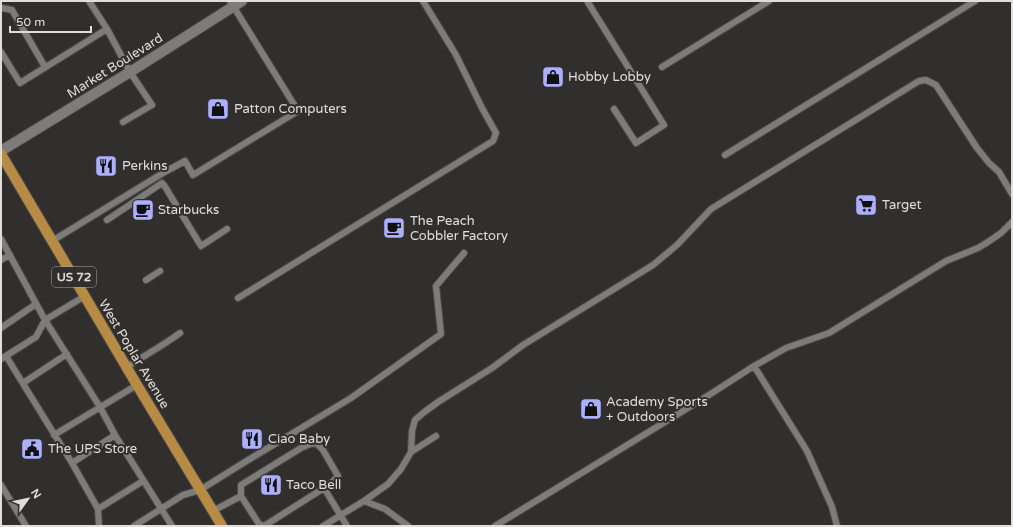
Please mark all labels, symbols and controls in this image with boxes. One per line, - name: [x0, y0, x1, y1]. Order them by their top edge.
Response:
- scale bar: [10, 8, 91, 34]
- text: 50 m: [16, 15, 45, 29]
- street label: Market Boulevard: [64, 30, 166, 102]
- shop icon: Hobby Lobby: [540, 64, 566, 90]
- place label: Hobby Lobby: [568, 69, 651, 85]
- shop icon: Patton Computers: [205, 96, 231, 122]
- place label: Patton Computers: [234, 101, 347, 117]
- restaurant icon: Perkins: [93, 153, 119, 179]
- place label: Perkins: [122, 158, 167, 174]
- supermarket icon: Target: [853, 192, 879, 218]
- cafe icon: Starbucks: [130, 197, 156, 223]
- place label: Target: [882, 197, 922, 213]
- place label: Starbucks: [158, 202, 219, 218]
- place label: The Peach Cobbler Factory: [410, 213, 508, 244]
- cafe icon: The Peach Cobbler Factory: [381, 215, 407, 241]
- road number: US 72: [52, 267, 96, 287]
- street label: West Poplar Avenue: [95, 297, 173, 411]
- place label: Academy Sports + Outdoors: [606, 394, 708, 425]
- shop icon: Academy Sports + Outdoors: [578, 396, 604, 422]
- restaurant icon: Ciao Baby: [239, 426, 265, 452]
- place label: Ciao Baby: [268, 431, 330, 447]
- public building icon: The UPS Store: [19, 436, 45, 462]
- place label: The UPS Store: [48, 441, 137, 457]
- restaurant icon: Taco Bell: [258, 472, 284, 498]
- place label: Taco Bell: [286, 477, 341, 493]
- north arrow: [8, 479, 48, 519]
- text: N: [28, 487, 44, 501]

